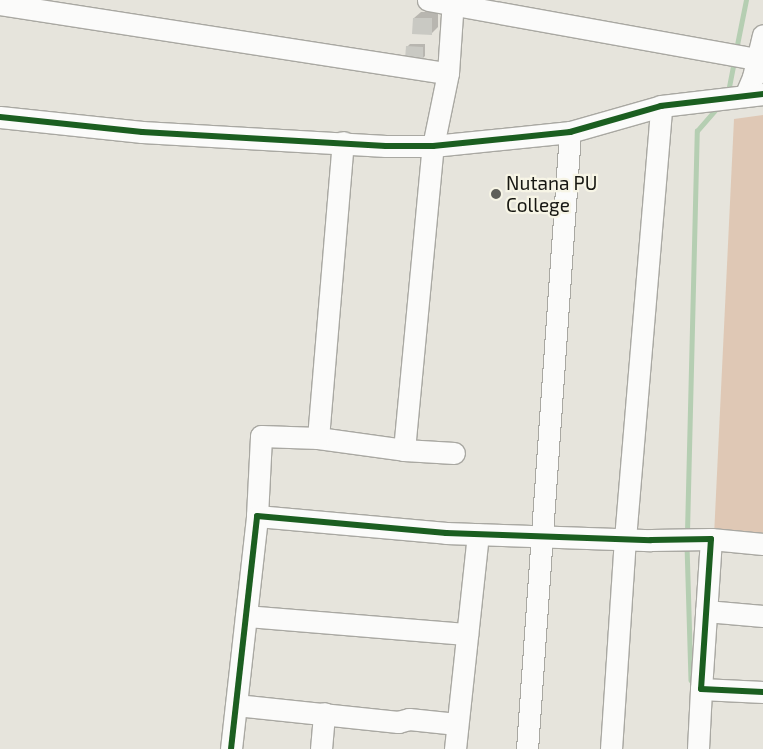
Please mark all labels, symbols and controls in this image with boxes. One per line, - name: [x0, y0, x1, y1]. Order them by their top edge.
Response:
- place label: Nutana PU College: [506, 172, 597, 216]
- marker: Nutana PU College: [490, 188, 502, 200]

